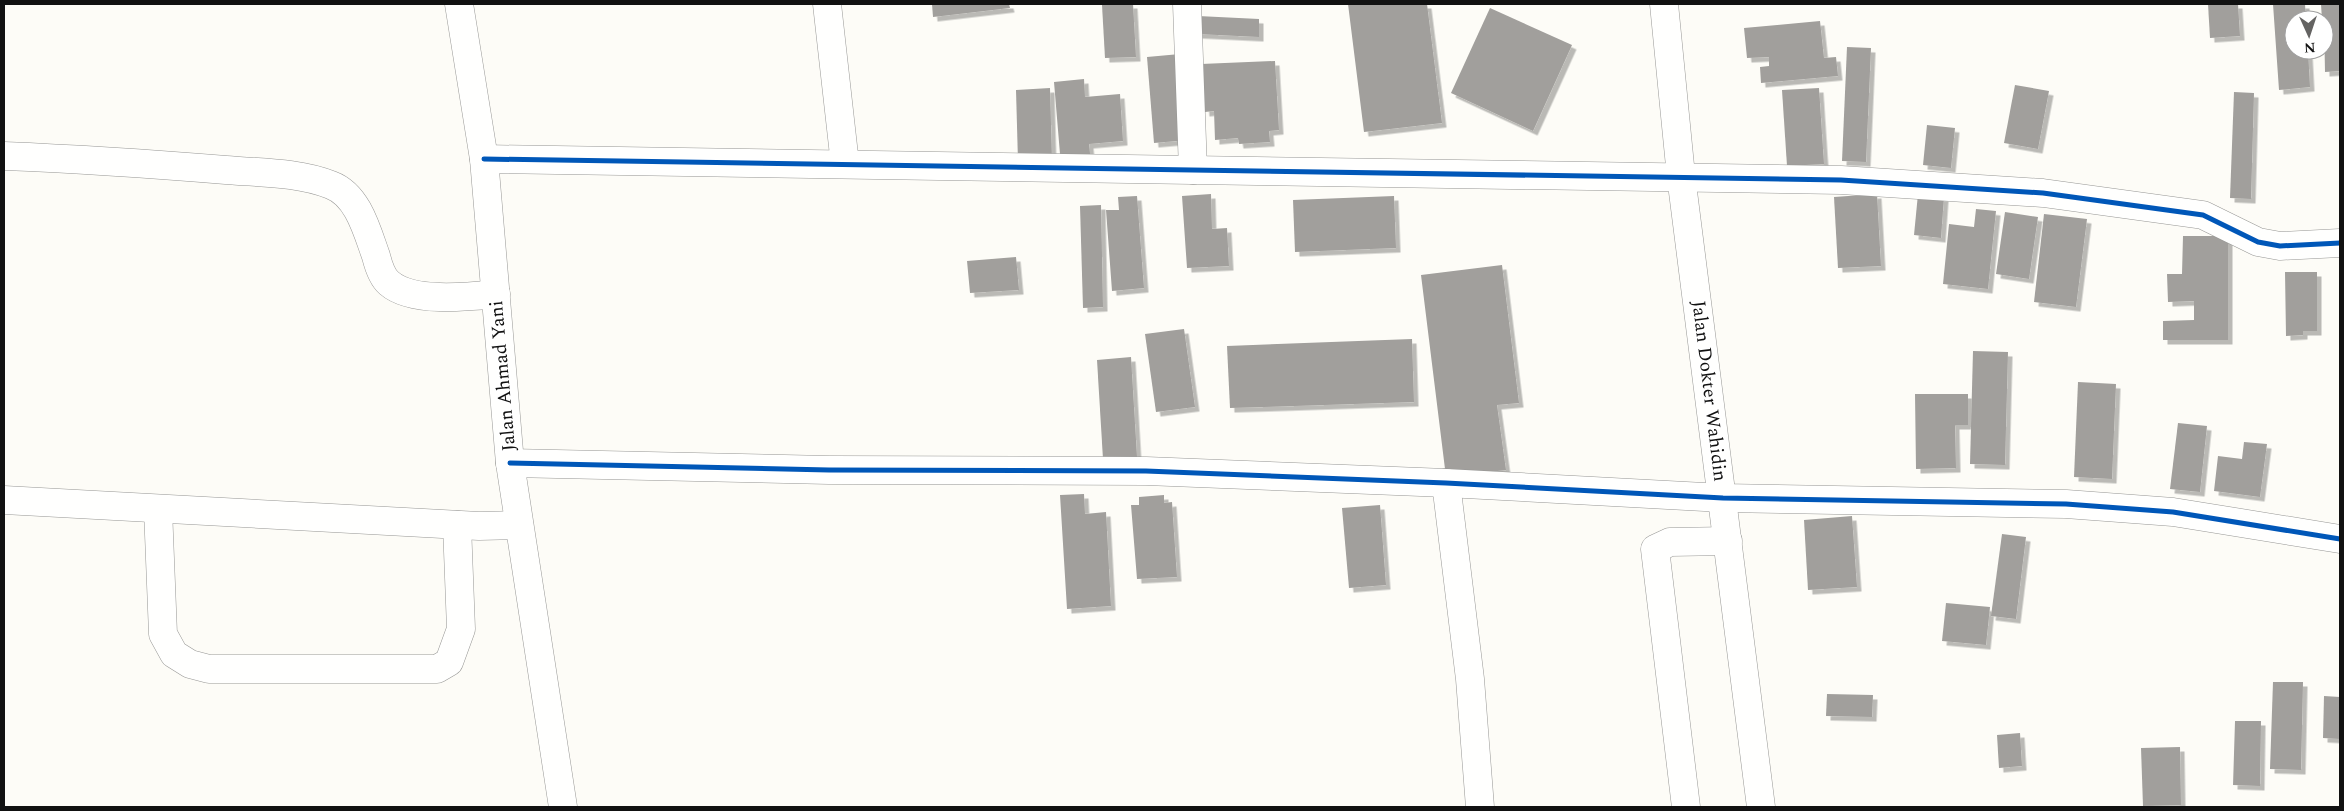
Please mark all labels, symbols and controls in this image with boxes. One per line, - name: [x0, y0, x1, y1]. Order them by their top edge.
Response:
- north arrow: [2284, 10, 2334, 60]
- text: N: [2303, 37, 2316, 58]
- street label: Jalan Ahmad Yani: [482, 299, 524, 453]
- street label: Jalan Dokter Wahidin: [1684, 299, 1734, 483]

